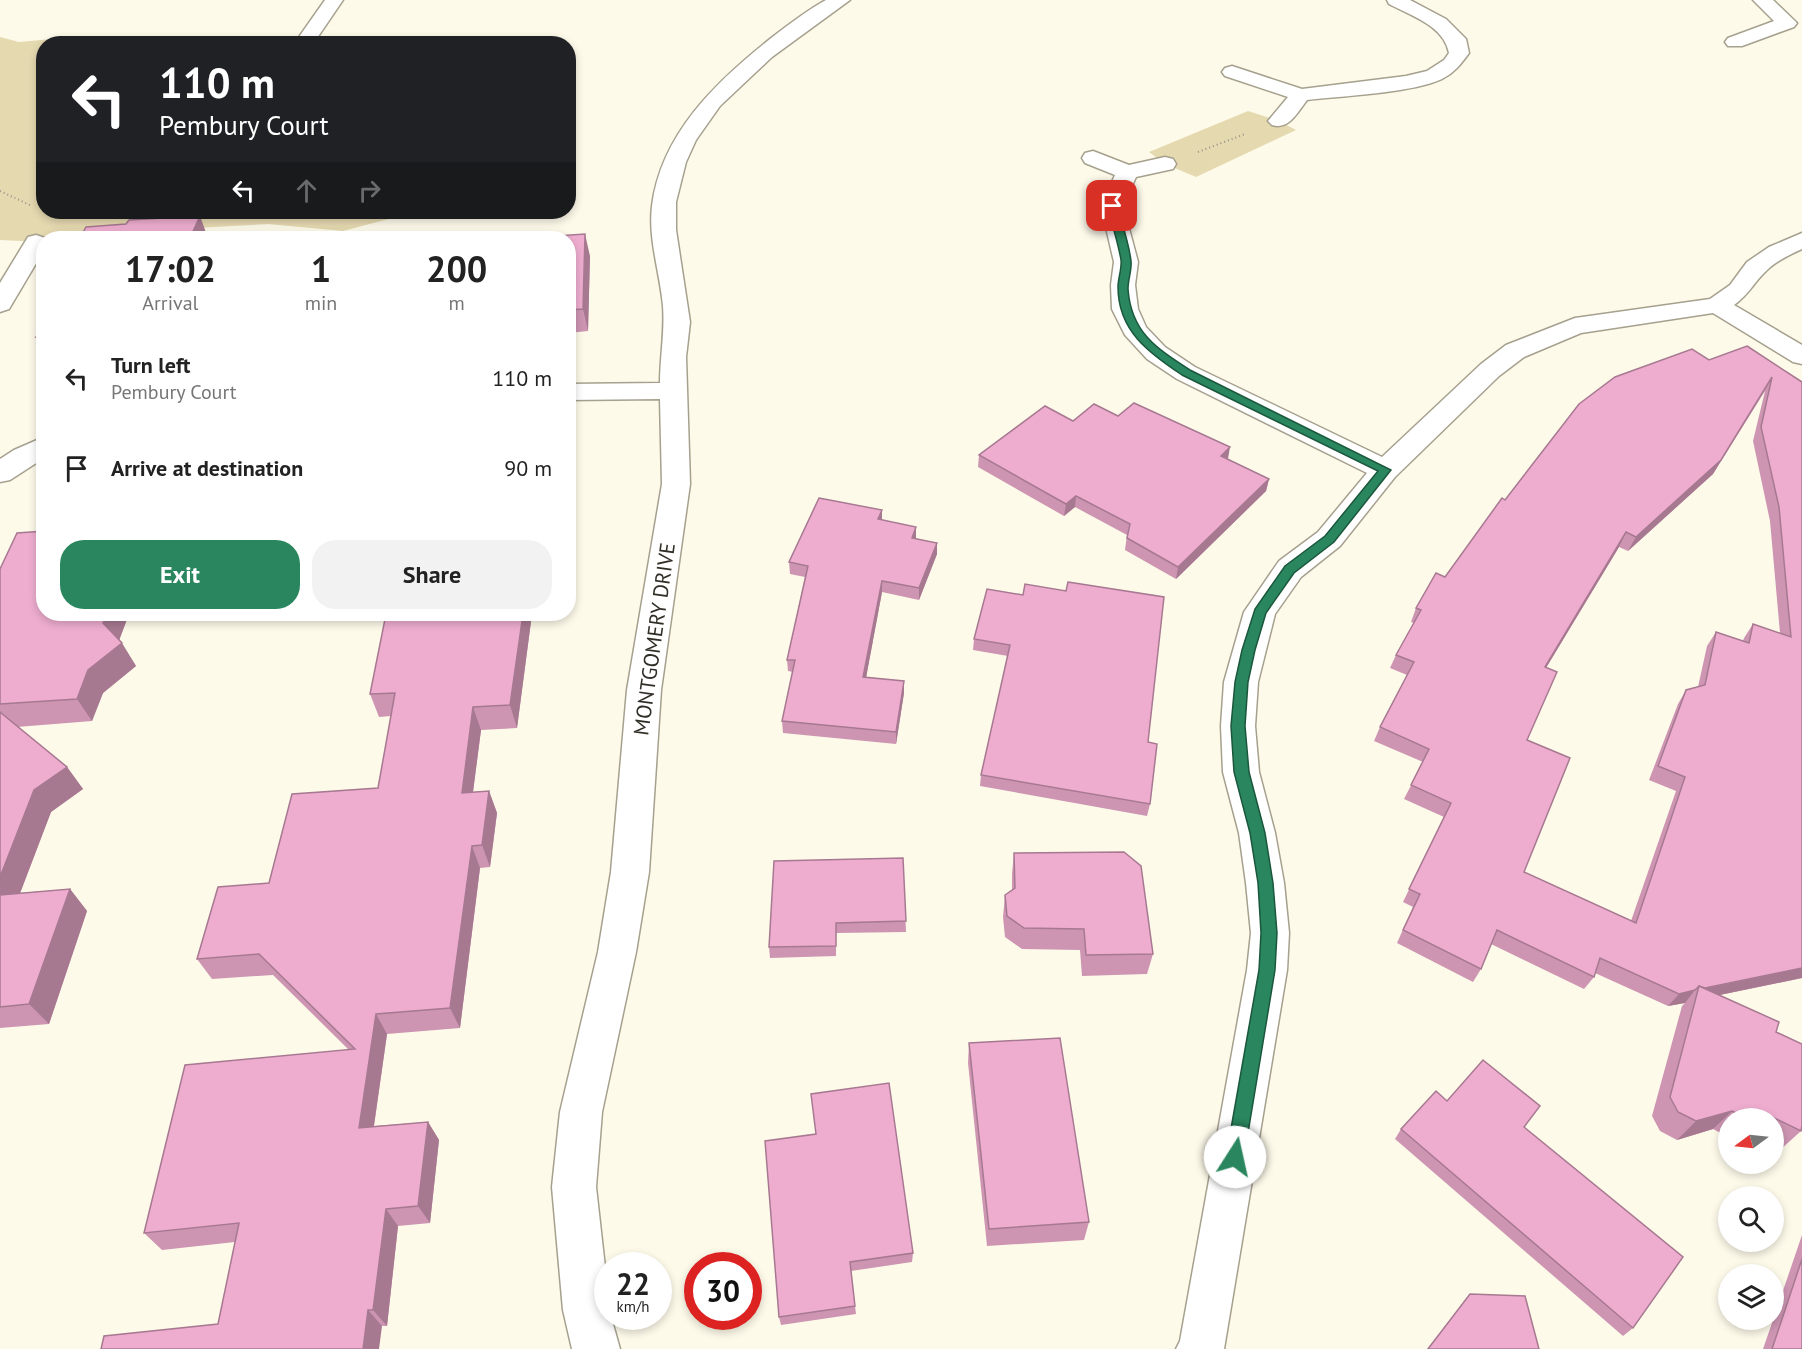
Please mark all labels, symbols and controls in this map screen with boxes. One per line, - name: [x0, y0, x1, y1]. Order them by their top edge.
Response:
- text: 110 m: [159, 55, 275, 110]
- icon: left: [60, 60, 138, 138]
- text: Pembury Court: [159, 108, 329, 142]
- icon: left: [227, 174, 260, 207]
- icon: ahead: [290, 174, 323, 207]
- icon: right: [353, 174, 386, 207]
- pin: [1086, 180, 1137, 231]
- icon: arrive: [1095, 189, 1128, 222]
- text: 17:02: [125, 245, 216, 292]
- text: 1: [311, 245, 331, 292]
- text: 200: [426, 245, 487, 292]
- text: Arrival: [142, 290, 198, 316]
- text: min: [305, 290, 337, 316]
- text: m: [449, 290, 465, 316]
- text: Turn left: [111, 351, 191, 379]
- icon: left: [60, 362, 93, 395]
- text: 110 m: [492, 364, 552, 392]
- text: Pembury Court: [111, 379, 237, 405]
- icon: arrive: [60, 452, 93, 485]
- text: Arrive at destination: [111, 454, 303, 482]
- text: 90 m: [504, 454, 552, 482]
- button: Exit: [60, 540, 300, 609]
- button: Share: [312, 540, 552, 609]
- street label: MONTGOMERY DRIVE: [627, 541, 681, 737]
- north arrow: [1718, 1108, 1784, 1174]
- map controls: [1718, 1108, 1784, 1330]
- position arrow: [1203, 1125, 1267, 1189]
- button: search: [1718, 1186, 1784, 1252]
- speed limit sign: 30: [684, 1252, 762, 1330]
- text: 22: [616, 1264, 650, 1303]
- button: layers: [1718, 1264, 1784, 1330]
- text: km/h: [617, 1297, 649, 1316]

